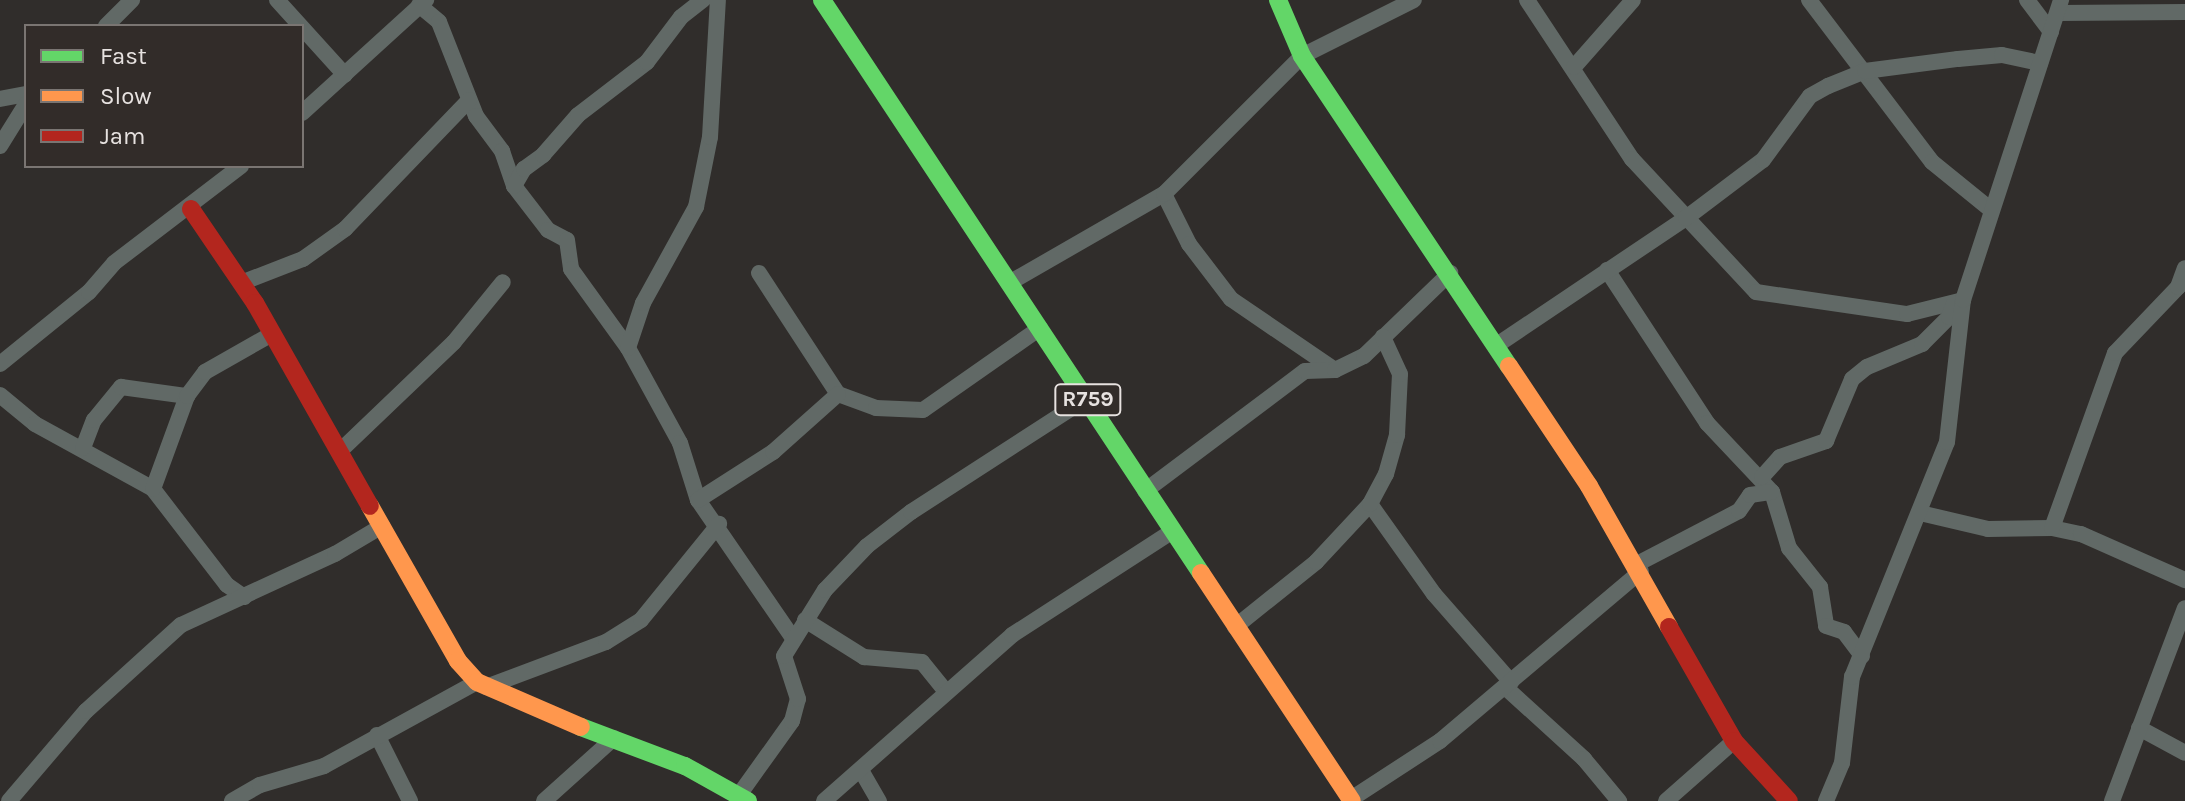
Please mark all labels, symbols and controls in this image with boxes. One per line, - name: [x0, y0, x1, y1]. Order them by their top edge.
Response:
- legend: [24, 24, 304, 168]
- text: Fast: [100, 42, 147, 70]
- text: Slow: [100, 82, 152, 110]
- text: Jam: [100, 122, 145, 150]
- road number: R759: [1054, 382, 1122, 418]

